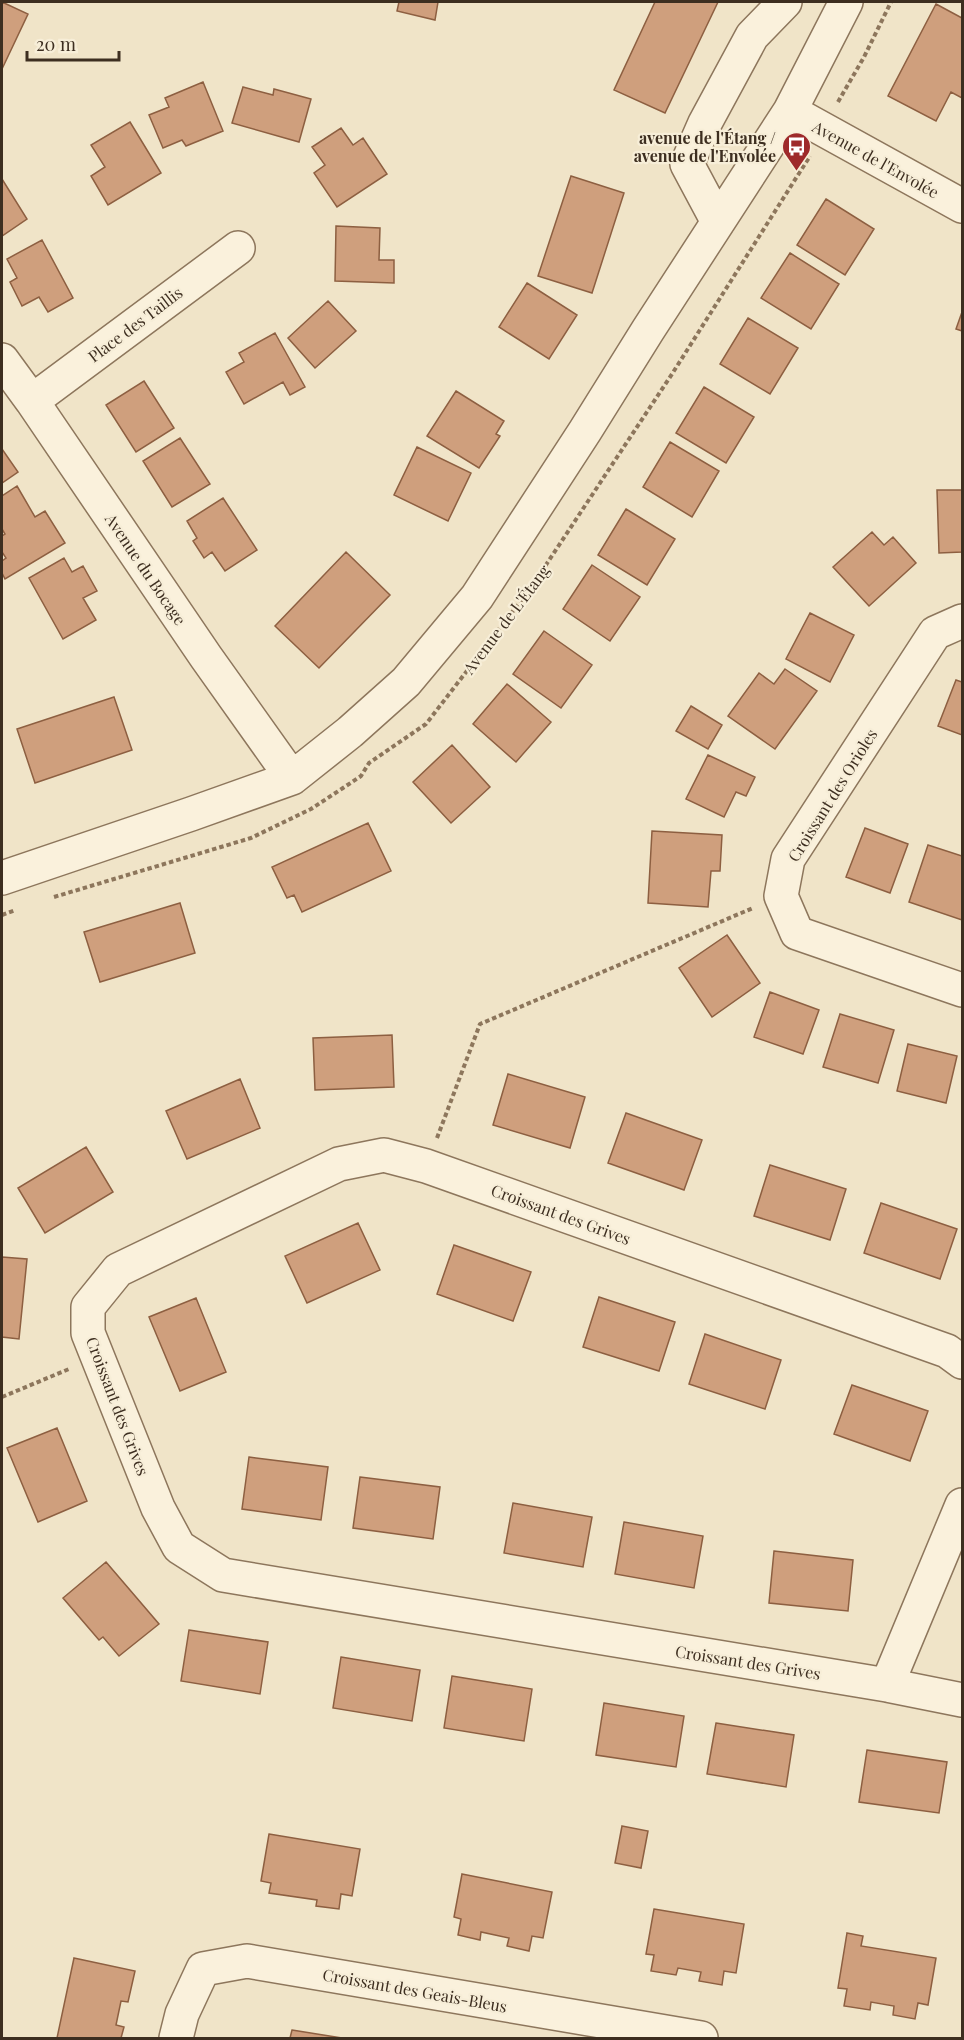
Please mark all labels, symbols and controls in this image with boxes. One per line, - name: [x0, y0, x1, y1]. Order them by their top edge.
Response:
- scale bar: [27, 24, 118, 62]
- text: 20 m: [36, 32, 76, 56]
- street label: Avenue de l'Envolée: [808, 115, 943, 202]
- place label: avenue de l'Étang / avenue de l'Envolée: [634, 127, 776, 166]
- bus stop icon: avenue de l'Étang / avenue de l'Envolée: [781, 130, 813, 172]
- street label: Place des Taillis: [84, 282, 186, 366]
- street label: Avenue du Bocage: [100, 508, 191, 629]
- street label: Avenue de L'Étang: [457, 560, 554, 679]
- street label: Croissant des Orioles: [783, 725, 881, 865]
- street label: Croissant des Grives: [488, 1179, 634, 1249]
- street label: Croissant des Grives: [82, 1334, 154, 1478]
- street label: Croissant des Grives: [674, 1640, 822, 1684]
- street label: Croissant des Geais-Bleus: [321, 1963, 509, 2017]

